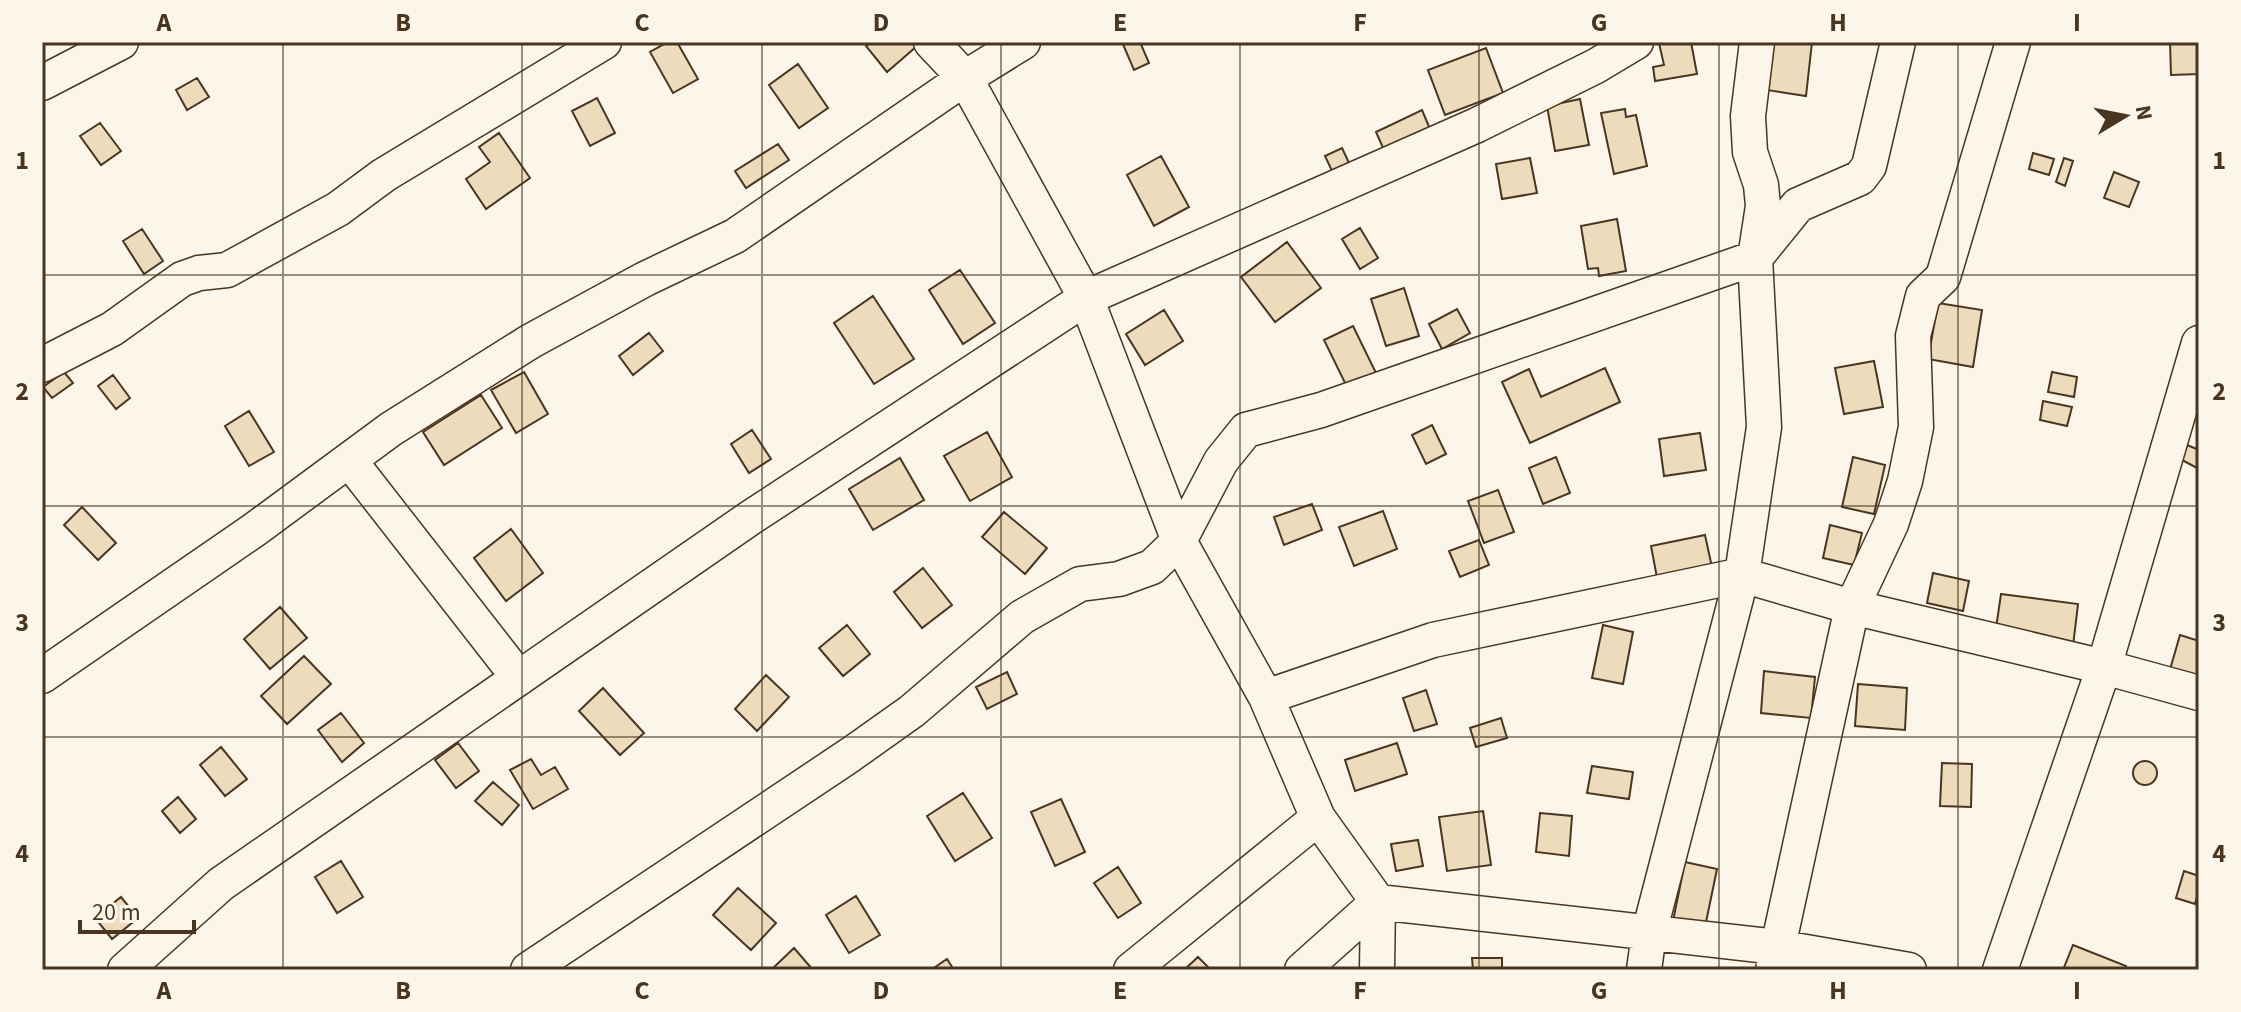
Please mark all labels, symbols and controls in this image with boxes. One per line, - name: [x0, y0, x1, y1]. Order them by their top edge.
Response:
- text: A: [156, 4, 173, 41]
- text: B: [395, 4, 411, 41]
- text: C: [634, 4, 650, 41]
- text: D: [873, 4, 889, 41]
- text: E: [1113, 4, 1127, 41]
- text: F: [1353, 4, 1367, 41]
- text: G: [1591, 4, 1607, 41]
- text: H: [1829, 4, 1847, 41]
- text: I: [2073, 4, 2081, 41]
- north arrow: [2085, 76, 2165, 156]
- text: N: [2127, 103, 2161, 123]
- text: 1: [15, 142, 29, 179]
- text: 1: [2212, 142, 2226, 179]
- text: 2: [15, 373, 29, 410]
- text: 2: [2212, 373, 2226, 410]
- text: 3: [15, 604, 29, 641]
- text: 3: [2212, 604, 2226, 641]
- text: 4: [15, 835, 29, 872]
- text: 4: [2212, 835, 2226, 872]
- scale bar: [80, 884, 194, 934]
- text: 20 m: [92, 895, 141, 930]
- text: A: [156, 972, 173, 1009]
- text: B: [395, 972, 411, 1009]
- text: C: [634, 972, 650, 1009]
- text: D: [873, 972, 889, 1009]
- text: E: [1113, 972, 1127, 1009]
- text: F: [1353, 972, 1367, 1009]
- text: G: [1591, 972, 1607, 1009]
- text: H: [1829, 972, 1847, 1009]
- text: I: [2073, 972, 2081, 1009]

